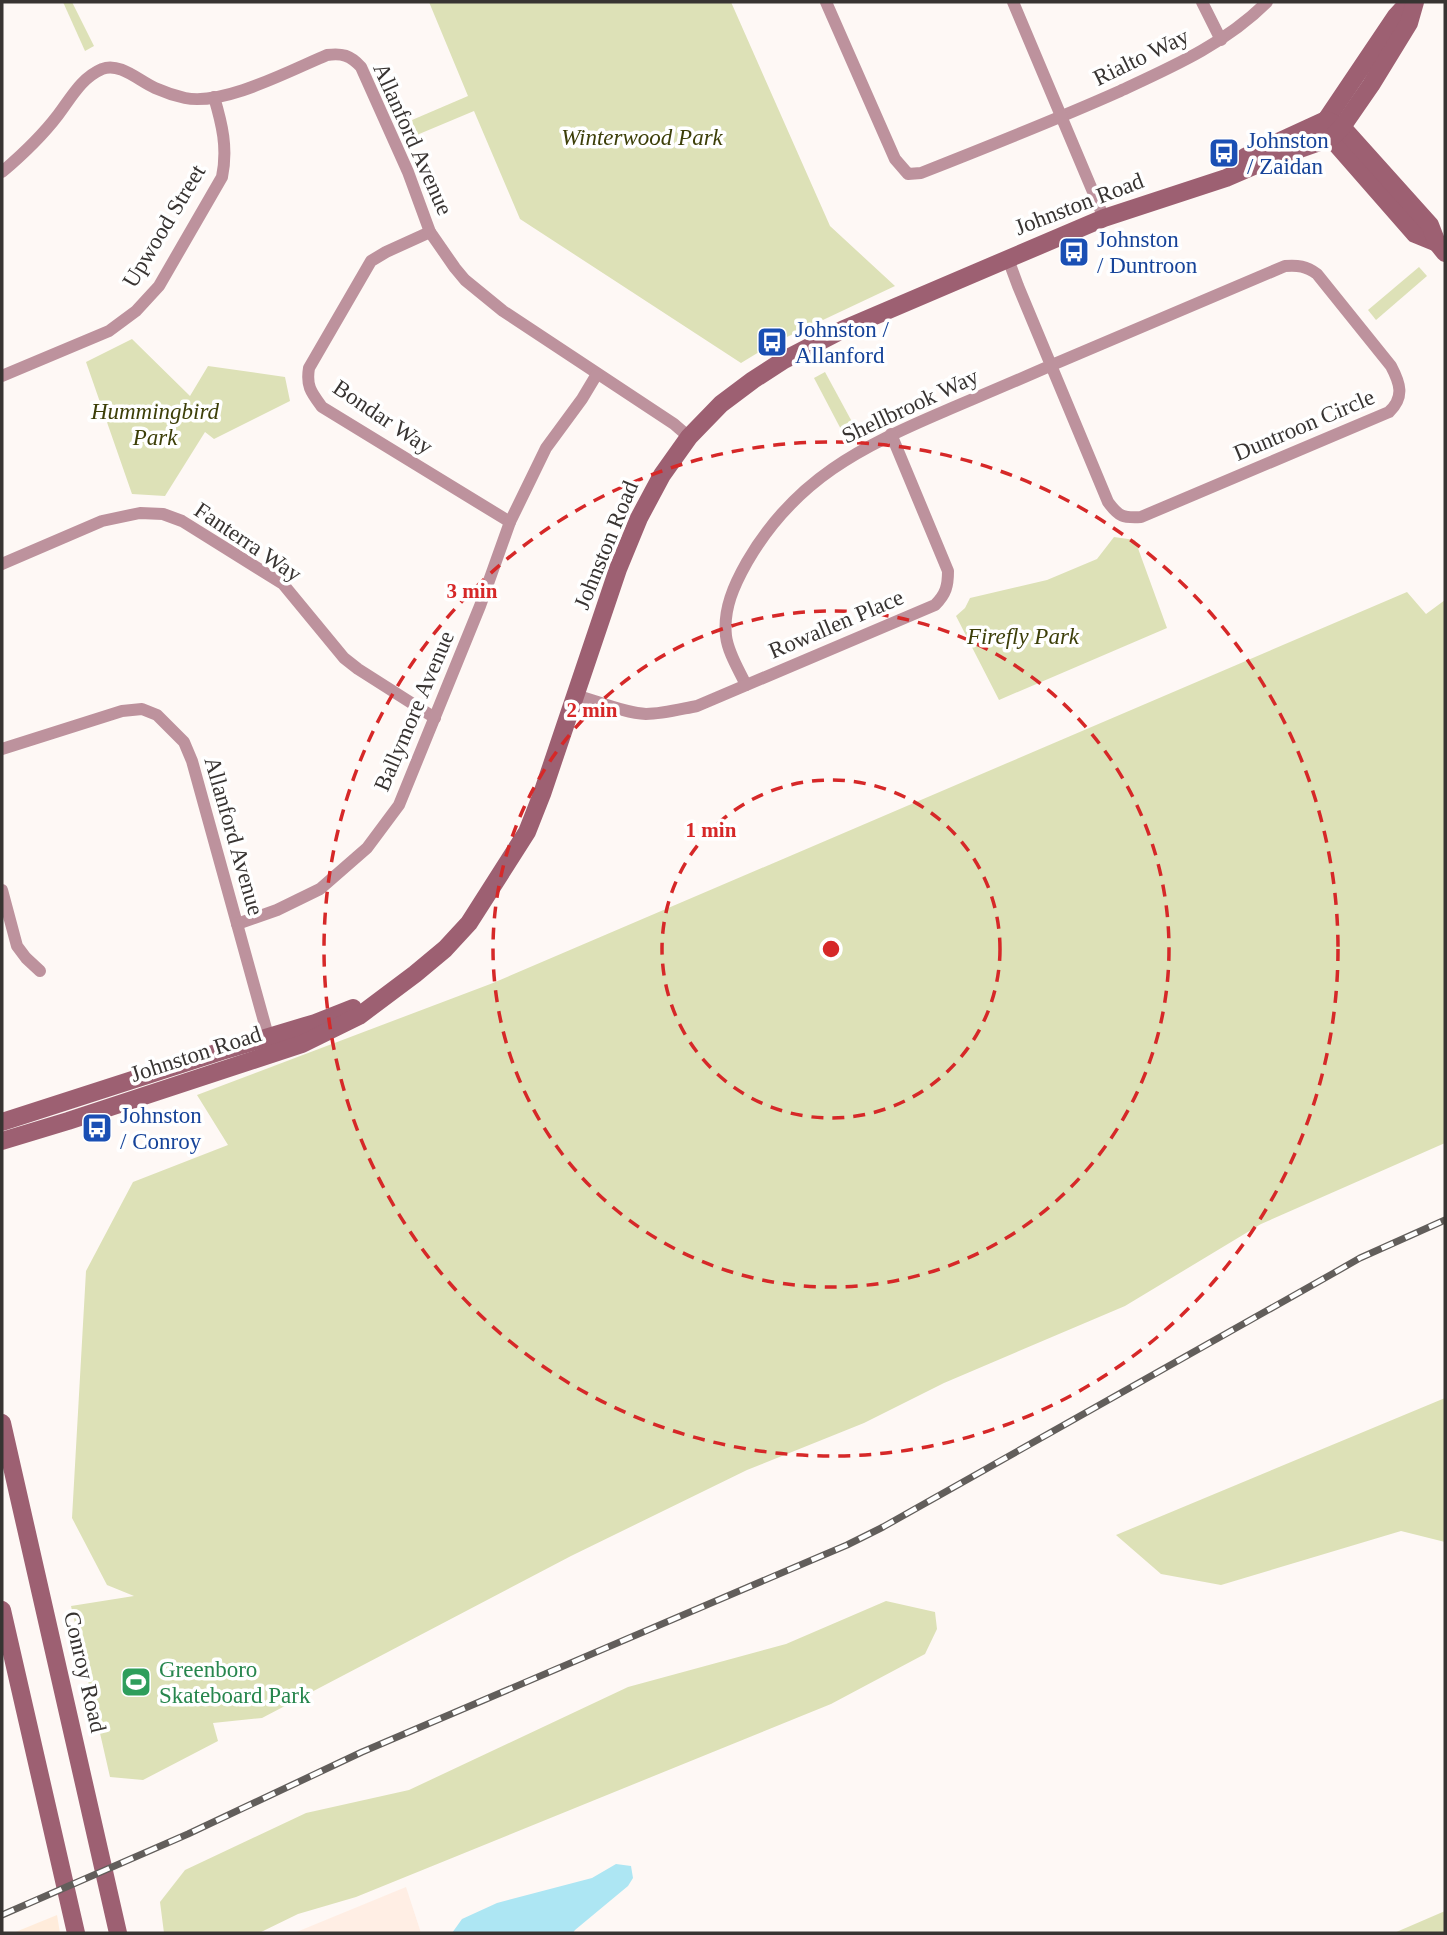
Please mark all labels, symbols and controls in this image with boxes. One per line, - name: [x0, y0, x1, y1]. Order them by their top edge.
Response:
- street label: Rialto Way: [1089, 23, 1193, 91]
- street label: Allanford Avenue: [368, 59, 458, 219]
- park label: Winterwood Park: [561, 125, 724, 150]
- place label: Johnston / Zaidan: [1247, 128, 1329, 179]
- bus stop icon: Johnston / Zaidan: [1207, 136, 1241, 170]
- street label: Upwood Street: [118, 160, 211, 292]
- street label: Johnston Road: [1011, 168, 1147, 240]
- place label: Johnston / Duntroon: [1097, 227, 1198, 278]
- bus stop icon: Johnston / Duntroon: [1057, 235, 1091, 269]
- place label: Johnston / Allanford: [795, 317, 890, 368]
- bus stop icon: Johnston / Allanford: [755, 325, 789, 359]
- street label: Shellbrook Way: [838, 363, 983, 449]
- street label: Bondar Way: [328, 375, 438, 460]
- street label: Duntroon Circle: [1230, 384, 1378, 466]
- park label: Hummingbird Park: [90, 399, 220, 450]
- street label: Johnston Road: [569, 477, 643, 613]
- street label: Fanterra Way: [190, 497, 307, 587]
- text: 3 min: [447, 579, 498, 603]
- street label: Rowallen Place: [765, 584, 907, 664]
- park label: Firefly Park: [966, 624, 1080, 649]
- street label: Ballymore Avenue: [369, 627, 459, 795]
- text: 2 min: [567, 698, 618, 722]
- street label: Allanford Avenue: [199, 754, 269, 918]
- text: 1 min: [686, 818, 737, 842]
- centre of rings: [819, 937, 843, 961]
- street label: Johnston Road: [127, 1021, 265, 1087]
- place label: Johnston / Conroy: [120, 1103, 202, 1154]
- bus stop icon: Johnston / Conroy: [80, 1111, 114, 1145]
- street label: Conroy Road: [59, 1609, 111, 1735]
- place label: Greenboro Skateboard Park: [159, 1657, 311, 1708]
- sports icon: Greenboro Skateboard Park: [119, 1665, 153, 1699]

